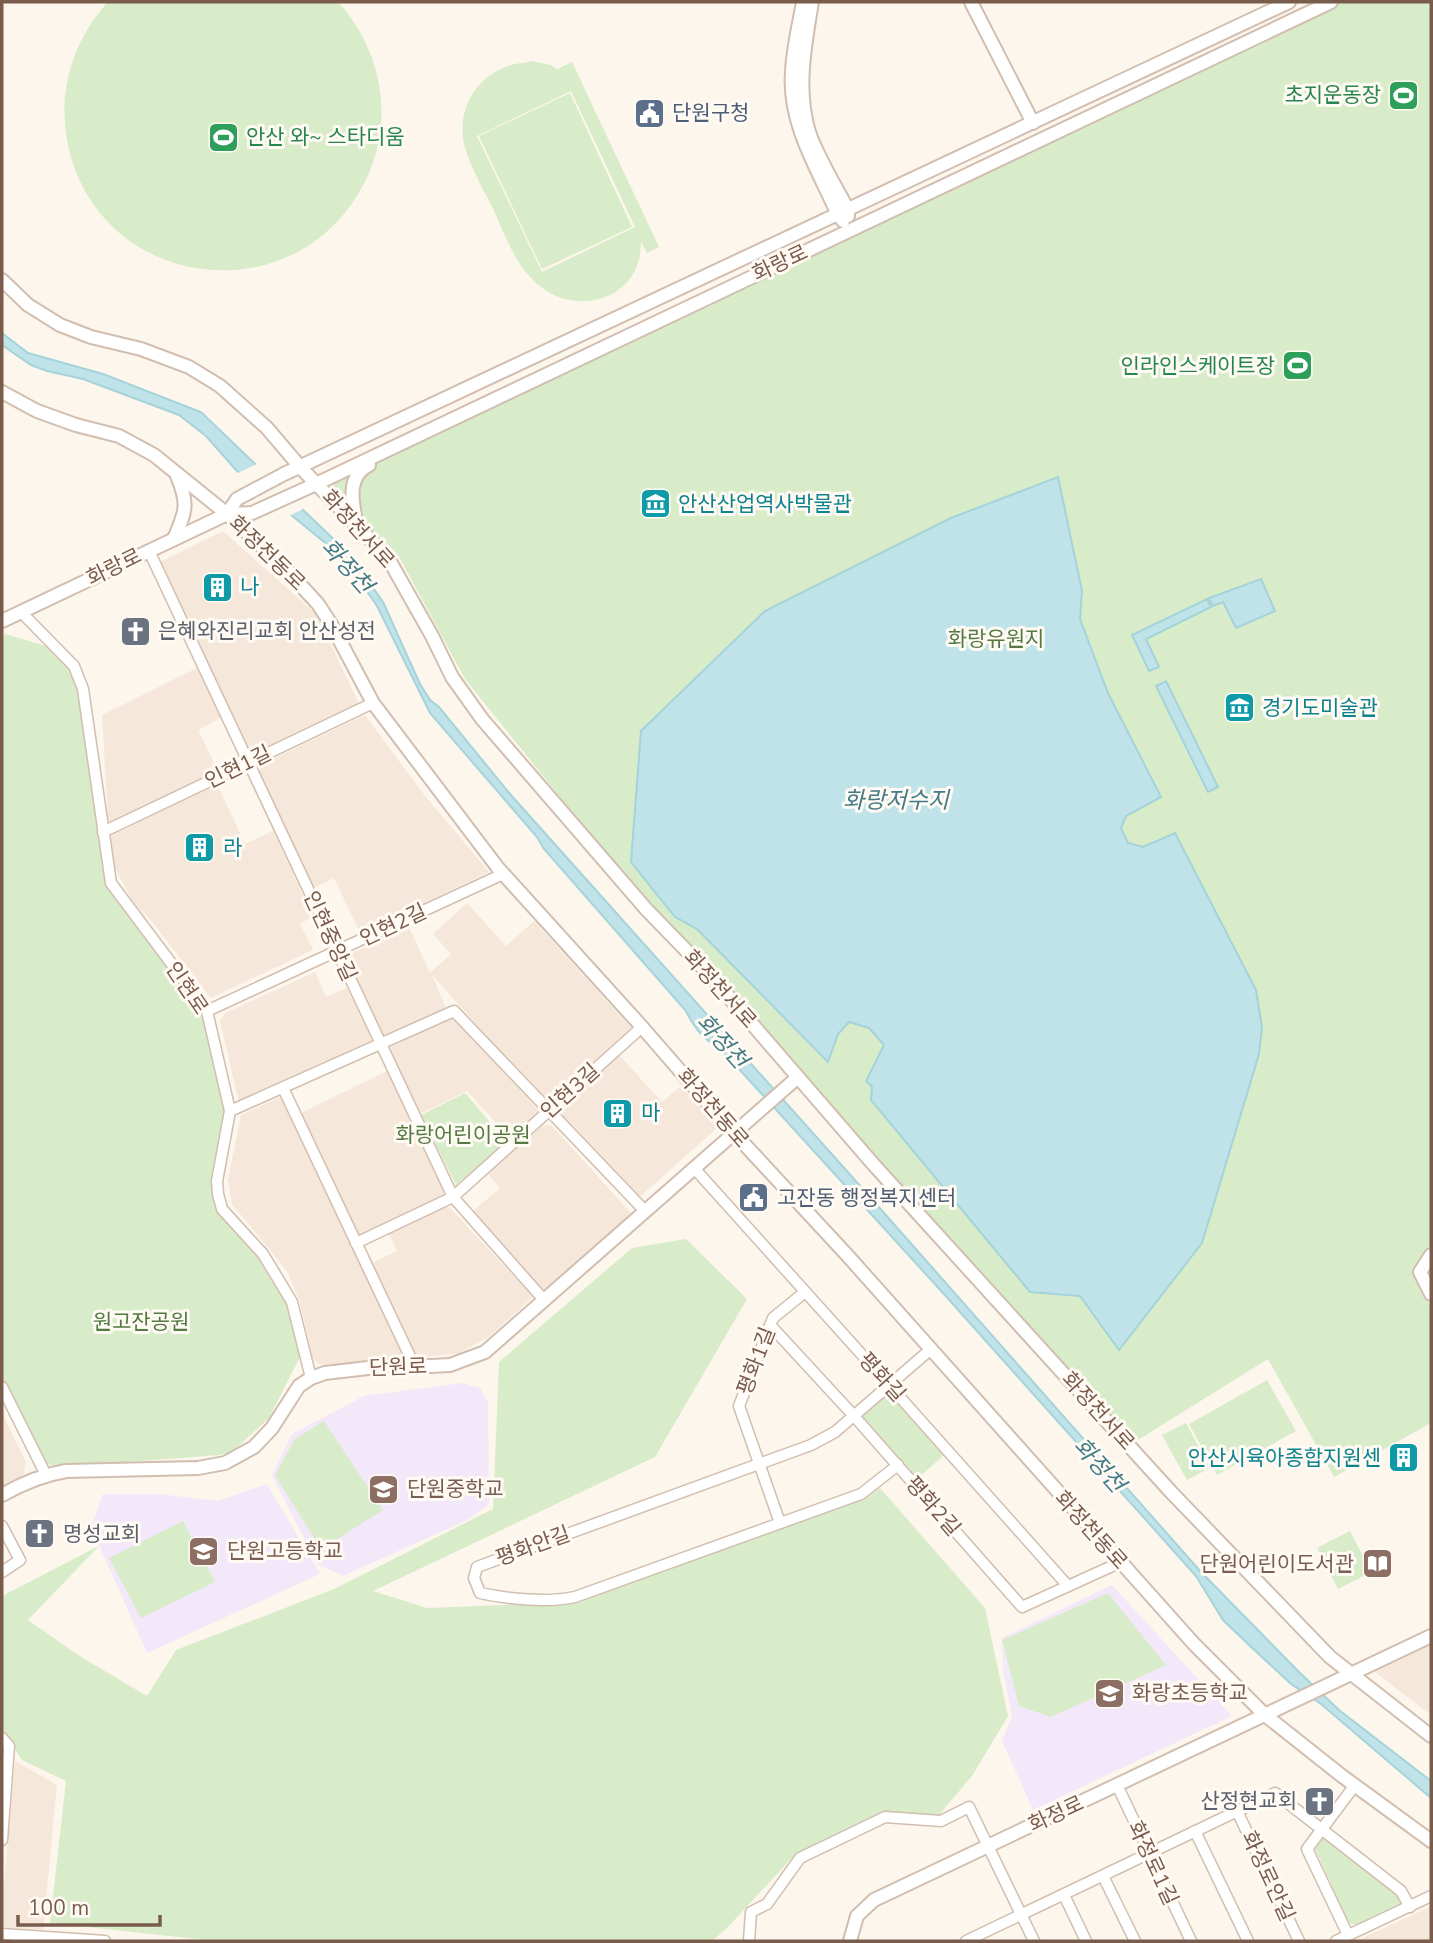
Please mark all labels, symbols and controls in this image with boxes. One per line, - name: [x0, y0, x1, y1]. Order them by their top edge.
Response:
- sports icon: 초지운동장: [1387, 78, 1421, 112]
- place label: 초지운동장: [1284, 81, 1381, 109]
- public building icon: 단원구청: [632, 96, 666, 130]
- place label: 단원구청: [672, 99, 749, 127]
- sports icon: 안산 와~ 스타디움: [206, 120, 240, 154]
- place label: 안산 와~ 스타디움: [246, 123, 405, 151]
- street label: 화랑로: [748, 238, 812, 288]
- sports icon: 인라인스케이트장: [1281, 349, 1315, 383]
- place label: 인라인스케이트장: [1120, 352, 1275, 380]
- street label: 화정천서로: [316, 485, 400, 573]
- museum icon: 안산산업역사박물관: [638, 487, 672, 521]
- place label: 안산산업역사박물관: [678, 490, 852, 518]
- street label: 화정천동로: [223, 509, 311, 597]
- water label: 화정천: [316, 533, 378, 599]
- street label: 화랑로: [82, 542, 146, 592]
- building icon: 나: [200, 570, 234, 604]
- place label: 나: [240, 573, 259, 601]
- church icon: 은혜와진리교회 안산성전: [118, 614, 152, 648]
- place label: 은혜와진리교회 안산성전: [158, 617, 376, 645]
- park label: 화랑유원지: [948, 625, 1044, 653]
- museum icon: 경기도미술관: [1222, 691, 1256, 725]
- place label: 경기도미술관: [1262, 694, 1378, 722]
- street label: 인현1길: [200, 739, 276, 795]
- water label: 화랑저수지: [843, 785, 951, 816]
- building icon: 라: [183, 831, 217, 865]
- place label: 라: [223, 834, 242, 862]
- street label: 인현중앙길: [297, 886, 363, 986]
- street label: 인현2길: [355, 897, 431, 953]
- street label: 화정천서로: [677, 944, 763, 1034]
- street label: 인현로: [159, 956, 215, 1020]
- water label: 화정천: [689, 1007, 757, 1077]
- street label: 인현3길: [534, 1057, 606, 1125]
- street label: 화정천동로: [671, 1062, 755, 1154]
- building icon: 마: [601, 1096, 635, 1130]
- place label: 마: [641, 1099, 660, 1127]
- park label: 화랑어린이공원: [395, 1121, 531, 1149]
- public building icon: 고잔동 행정복지센터: [737, 1181, 771, 1215]
- place label: 고잔동 행정복지센터: [777, 1184, 956, 1212]
- park label: 원고잔공원: [93, 1308, 189, 1336]
- street label: 평화1길: [730, 1323, 782, 1399]
- street label: 평화길: [852, 1346, 912, 1408]
- street label: 단원로: [369, 1352, 427, 1382]
- street label: 화정천서로: [1055, 1366, 1141, 1456]
- water label: 화정천: [1066, 1431, 1134, 1501]
- building icon: 안산시육아종합지원센: [1387, 1441, 1421, 1475]
- place label: 안산시육아종합지원센: [1188, 1444, 1381, 1472]
- street label: 평화2길: [899, 1470, 967, 1542]
- school or university icon: 단원중학교: [367, 1472, 401, 1506]
- place label: 단원중학교: [407, 1475, 504, 1503]
- street label: 화정천동로: [1048, 1485, 1134, 1575]
- church icon: 명성교회: [23, 1517, 57, 1551]
- place label: 명성교회: [63, 1520, 140, 1548]
- street label: 평화안길: [492, 1520, 574, 1572]
- school or university icon: 단원고등학교: [187, 1534, 221, 1568]
- place label: 단원고등학교: [227, 1537, 343, 1565]
- library icon: 단원어린이도서관: [1360, 1547, 1394, 1581]
- place label: 단원어린이도서관: [1199, 1550, 1354, 1578]
- school or university icon: 화랑초등학교: [1092, 1676, 1126, 1710]
- place label: 화랑초등학교: [1132, 1679, 1248, 1707]
- church icon: 산정현교회: [1303, 1784, 1337, 1818]
- place label: 산정현교회: [1200, 1787, 1297, 1815]
- street label: 화정로: [1024, 1789, 1088, 1839]
- street label: 화정로1길: [1121, 1816, 1185, 1910]
- street label: 화정로안길: [1235, 1826, 1301, 1926]
- scale bar: [18, 1884, 159, 1928]
- text: 100 m: [28, 1894, 89, 1922]

